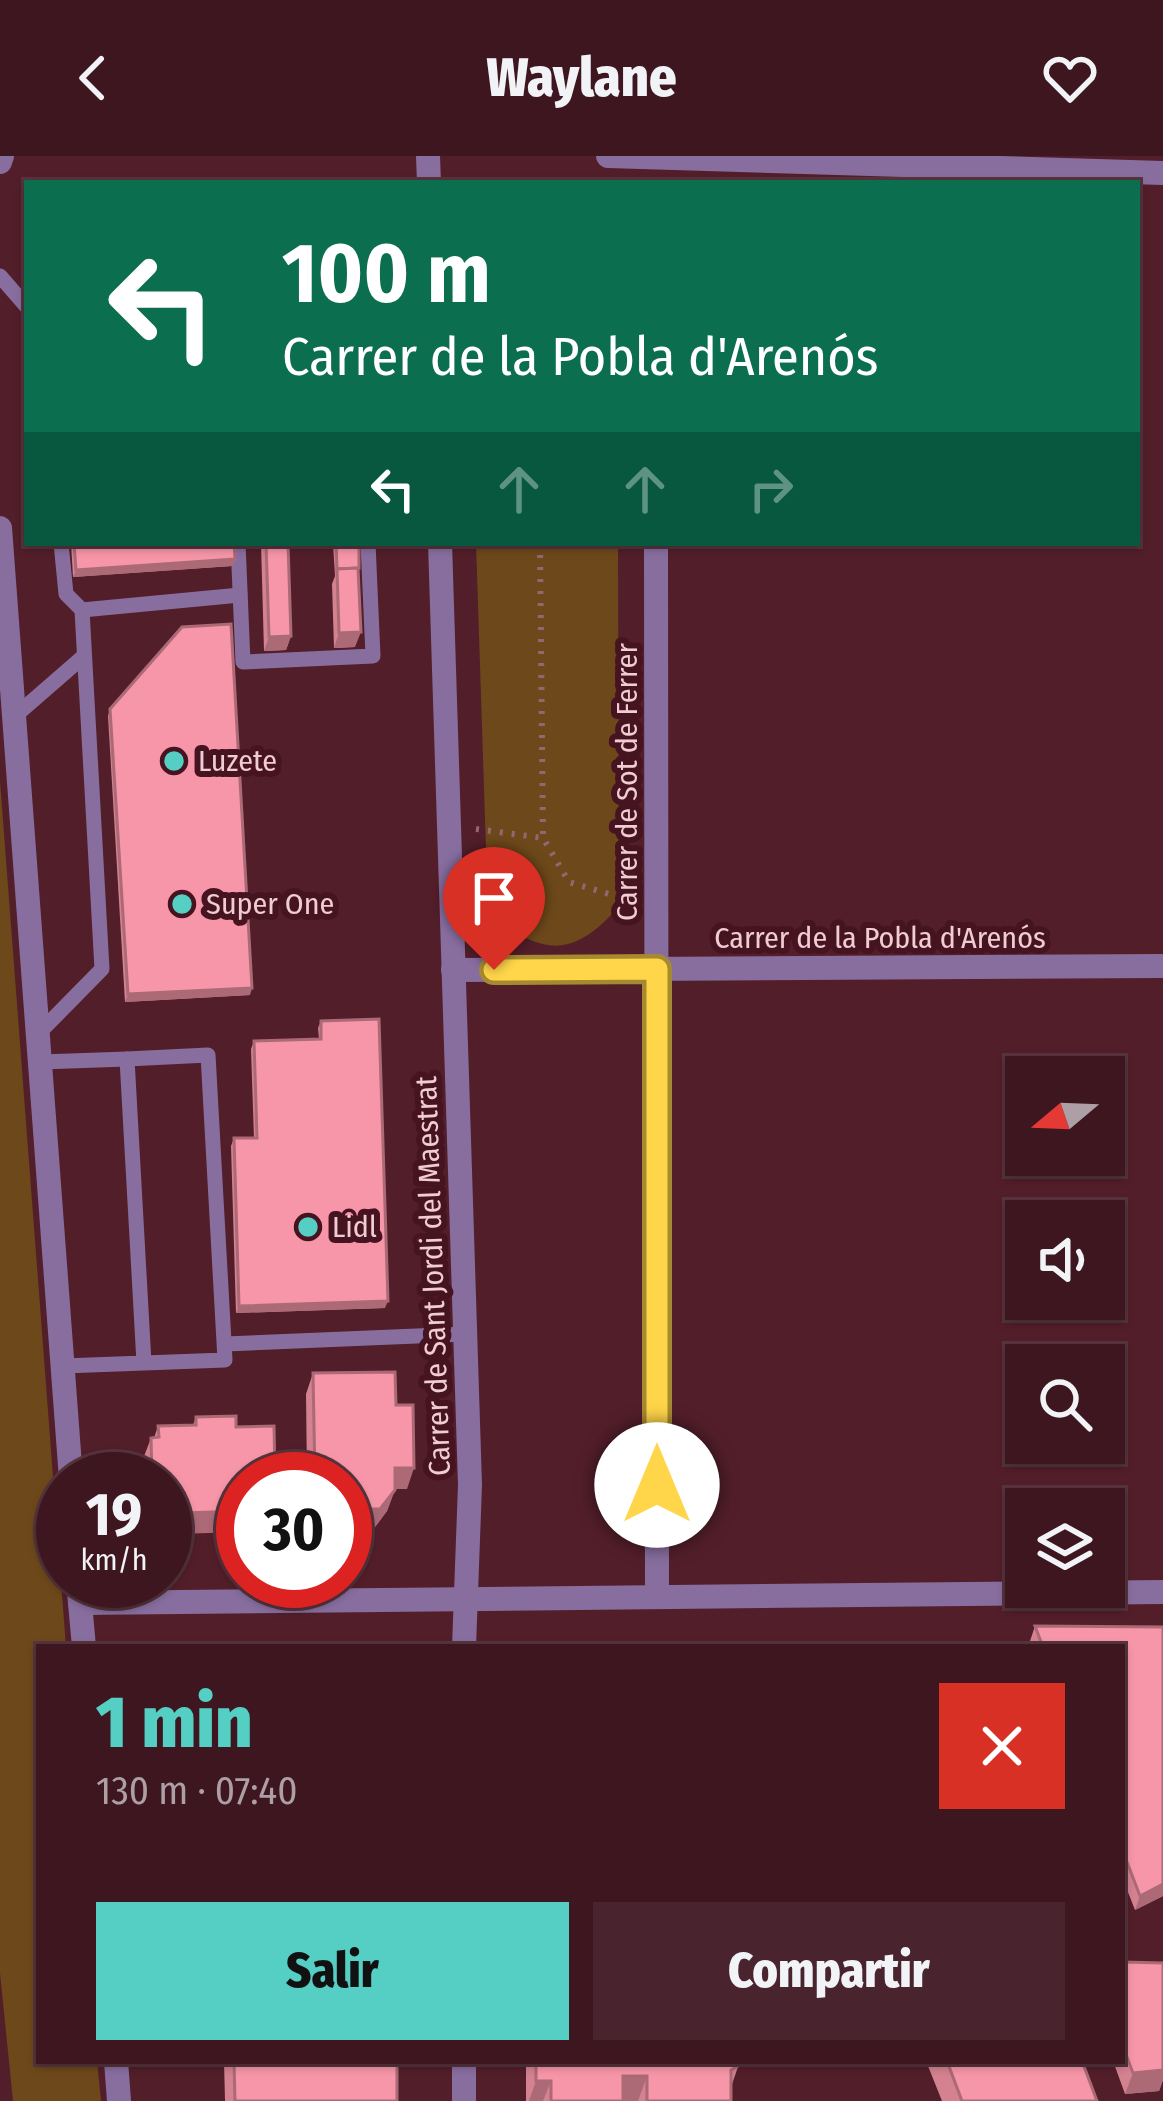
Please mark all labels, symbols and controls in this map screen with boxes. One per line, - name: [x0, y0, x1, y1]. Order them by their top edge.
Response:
- icon: back: [60, 45, 126, 111]
- icon: heart: [1037, 45, 1103, 111]
- text: Waylane: [486, 46, 677, 110]
- text: 100 m: [282, 223, 491, 324]
- icon: left: [84, 228, 240, 384]
- text: Carrer de la Pobla d'Arenós: [282, 325, 879, 389]
- icon: left: [360, 456, 426, 522]
- icon: ahead: [486, 456, 552, 522]
- icon: ahead: [612, 456, 678, 522]
- icon: right: [738, 456, 804, 522]
- street label: Carrer de Sot de Ferrer: [609, 643, 645, 921]
- place label: Luzete: [198, 743, 277, 779]
- marker: Luzete: [161, 748, 187, 774]
- pin: [443, 847, 545, 970]
- icon: arrive: [461, 865, 527, 931]
- place label: Super One: [206, 886, 334, 922]
- marker: Super One: [169, 891, 195, 917]
- street label: Carrer de la Pobla d'Arenós: [714, 920, 1046, 956]
- north arrow: [1005, 1056, 1125, 1176]
- map controls: [1005, 1056, 1125, 1608]
- street label: Carrer de Sant Jordi del Maestrat: [408, 1075, 458, 1476]
- button: sound: [1005, 1200, 1125, 1320]
- place label: Lidl: [332, 1209, 377, 1245]
- marker: Lidl: [295, 1214, 321, 1240]
- button: search: [1005, 1344, 1125, 1464]
- position arrow: [594, 1422, 720, 1548]
- speed limit sign: 30: [216, 1452, 372, 1608]
- text: 19: [86, 1479, 142, 1551]
- button: layers: [1005, 1488, 1125, 1608]
- text: km/h: [81, 1542, 147, 1578]
- text: 1 min: [96, 1680, 253, 1766]
- button: close: [939, 1683, 1065, 1809]
- text: 130 m · 07:40: [96, 1768, 298, 1814]
- button: Salir: [96, 1902, 569, 2040]
- button: Compartir: [593, 1902, 1065, 2040]

